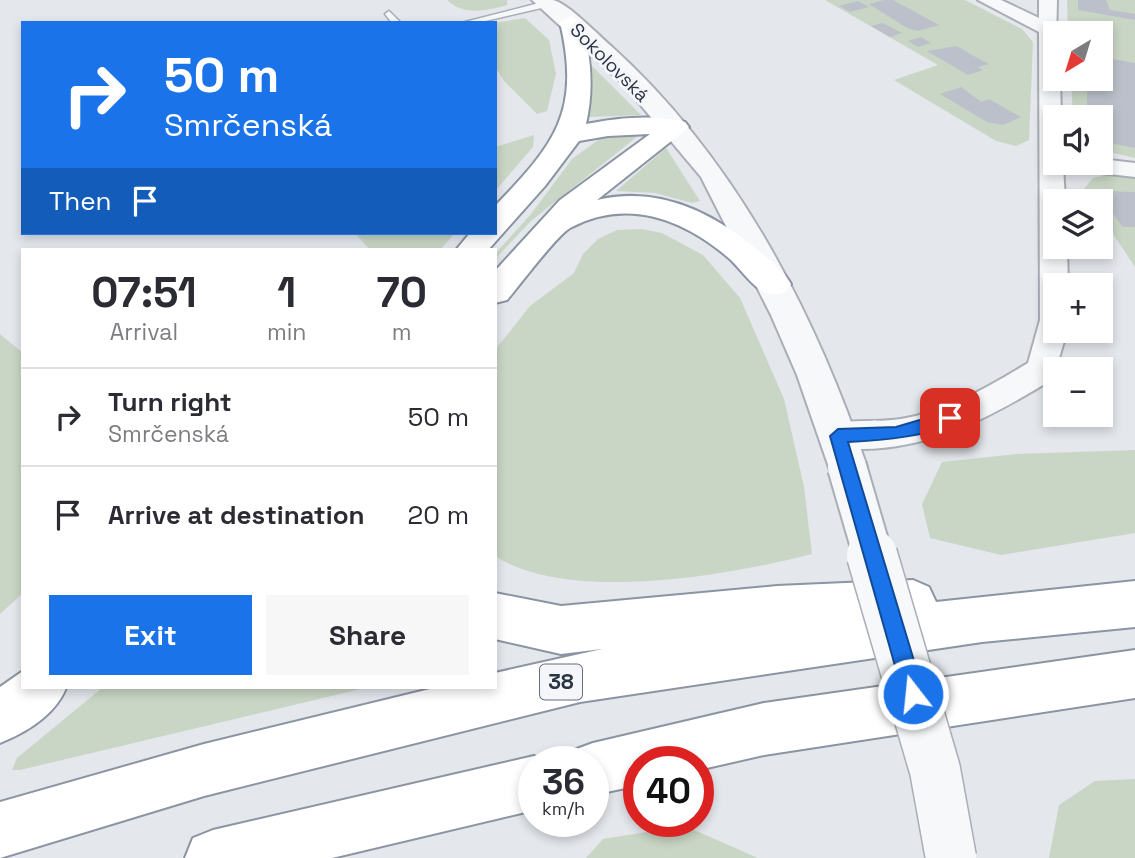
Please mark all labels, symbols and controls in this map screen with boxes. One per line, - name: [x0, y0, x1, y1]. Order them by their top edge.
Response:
- street label: Sokolovská: [565, 18, 655, 107]
- north arrow: [1043, 21, 1113, 91]
- map controls: [1043, 21, 1113, 427]
- text: 50 m: [164, 44, 279, 106]
- icon: right: [49, 49, 140, 140]
- text: Smrčenská: [164, 105, 332, 145]
- button: sound: [1043, 105, 1113, 175]
- icon: arrive: [126, 182, 164, 220]
- text: Then: [49, 184, 112, 218]
- button: layers: [1043, 189, 1113, 259]
- text: 07:51: [91, 266, 197, 319]
- text: 1: [277, 266, 296, 319]
- text: 70: [377, 266, 427, 319]
- button: +: [1043, 273, 1113, 343]
- text: Arrival: [110, 317, 178, 347]
- text: min: [267, 317, 306, 347]
- text: m: [392, 317, 412, 347]
- button: −: [1043, 357, 1113, 427]
- text: Turn right: [108, 385, 232, 419]
- pin: [920, 388, 980, 448]
- icon: right: [49, 398, 87, 436]
- icon: arrive: [931, 399, 969, 437]
- text: 50 m: [408, 400, 469, 434]
- text: Smrčenská: [108, 419, 229, 449]
- icon: arrive: [49, 496, 87, 534]
- text: Arrive at destination: [108, 498, 365, 532]
- text: 20 m: [408, 498, 469, 532]
- button: Exit: [49, 595, 252, 675]
- button: Share: [266, 595, 469, 675]
- position arrow: [876, 657, 950, 731]
- road number: 38: [540, 664, 582, 700]
- speed limit sign: 40: [623, 746, 714, 837]
- text: 36: [542, 760, 585, 804]
- text: km/h: [542, 797, 585, 820]

